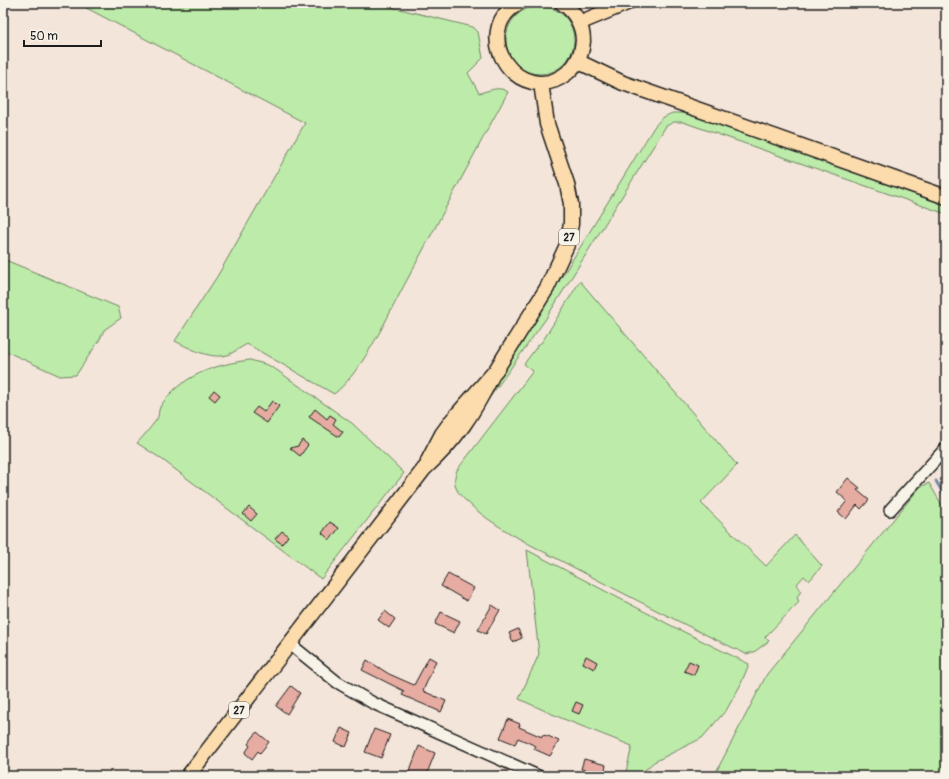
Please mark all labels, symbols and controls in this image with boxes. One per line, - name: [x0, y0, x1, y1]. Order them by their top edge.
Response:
- scale bar: [24, 22, 101, 48]
- text: 50 m: [30, 29, 58, 44]
- road number: 27: [559, 229, 579, 245]
- road number: 27: [229, 702, 249, 718]

